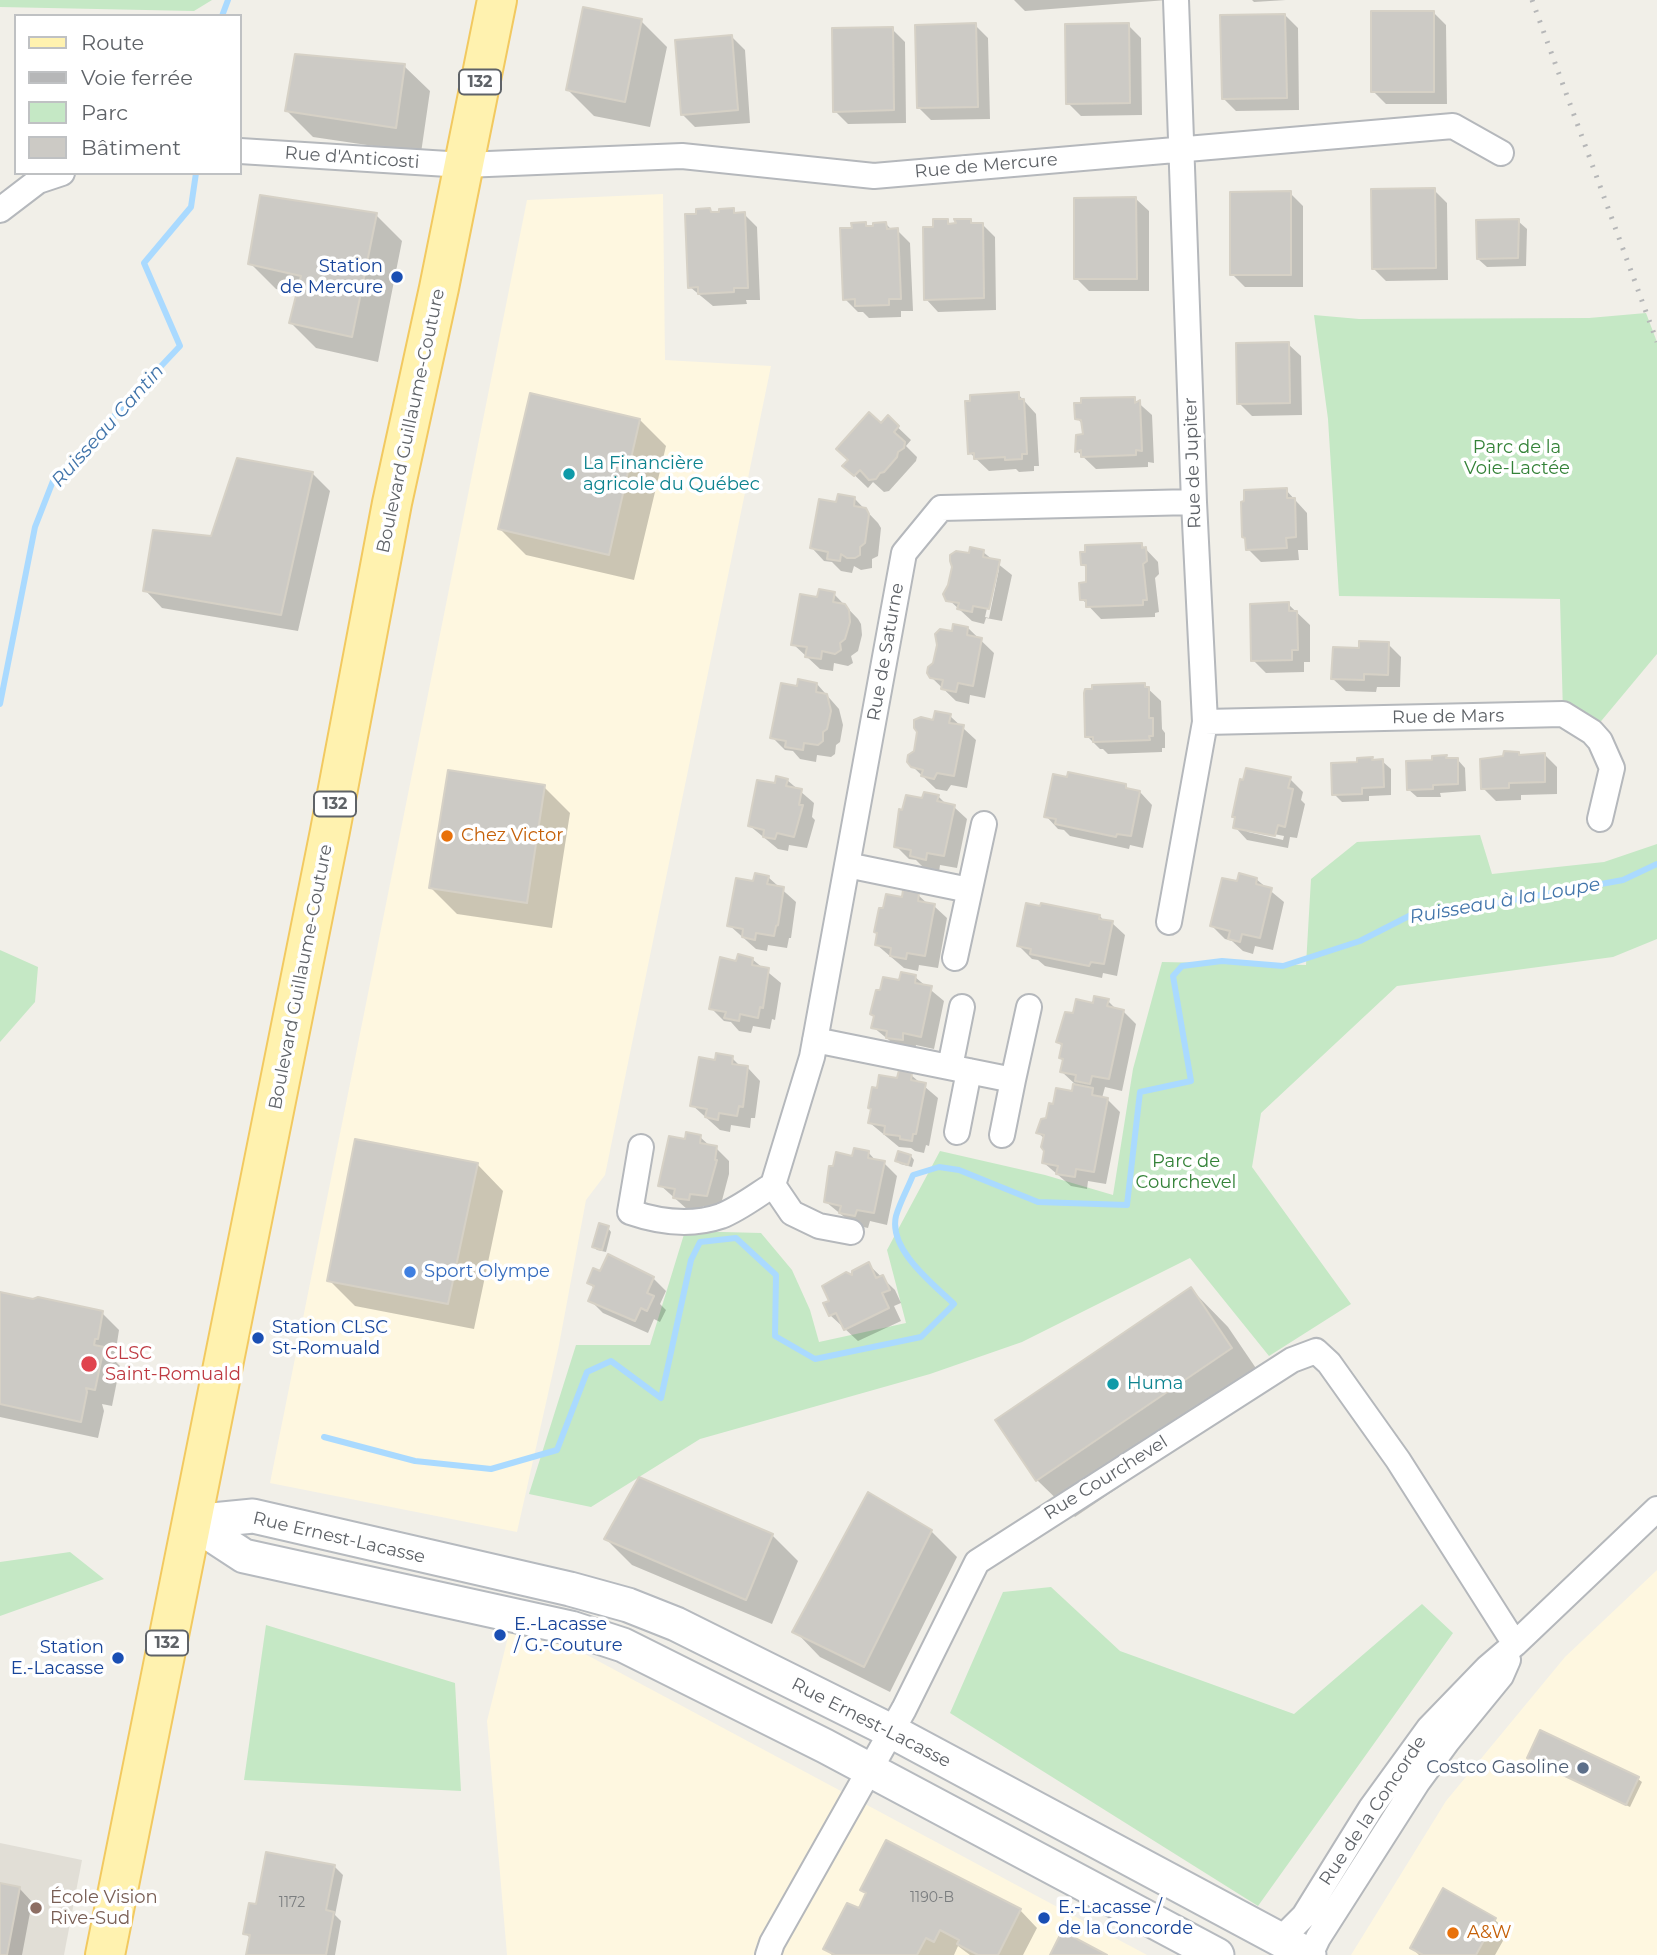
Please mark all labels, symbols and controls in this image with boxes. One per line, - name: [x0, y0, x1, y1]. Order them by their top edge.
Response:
- legend: [14, 14, 242, 175]
- text: Route: [81, 30, 144, 55]
- text: Voie ferrée: [81, 65, 193, 90]
- road number: 132: [459, 69, 501, 94]
- text: Parc: [81, 100, 128, 125]
- text: Bâtiment: [81, 135, 181, 160]
- street label: Rue d'Anticosti: [284, 143, 420, 173]
- street label: Rue de Mercure: [914, 149, 1058, 183]
- place label: Station de Mercure: [280, 256, 383, 298]
- marker: Station de Mercure: [389, 269, 405, 285]
- street label: Boulevard Guillaume-Couture: [372, 287, 450, 555]
- water label: Ruisseau Cantin: [47, 360, 169, 492]
- street label: Rue de Jupiter: [1180, 397, 1206, 529]
- park label: Parc de la Voie-Lactée: [1464, 437, 1570, 480]
- place label: La Financière agricole du Québec: [583, 453, 760, 496]
- marker: La Financière agricole du Québec: [561, 466, 577, 482]
- street label: Rue de Saturne: [863, 581, 909, 723]
- street label: Rue de Mars: [1392, 705, 1504, 729]
- road number: 132: [314, 792, 356, 817]
- place label: Chez Victor: [461, 825, 563, 847]
- marker: Chez Victor: [439, 828, 455, 844]
- street label: Boulevard Guillaume-Couture: [265, 842, 337, 1112]
- water label: Ruisseau à la Loupe: [1408, 873, 1602, 929]
- park label: Parc de Courchevel: [1136, 1151, 1236, 1194]
- place label: Sport Olympe: [424, 1261, 550, 1283]
- marker: Sport Olympe: [402, 1264, 418, 1280]
- place label: Station CLSC St-Romuald: [272, 1317, 388, 1360]
- marker: Station CLSC St-Romuald: [250, 1330, 266, 1346]
- place label: CLSC Saint-Romuald: [105, 1343, 241, 1386]
- marker: CLSC Saint-Romuald: [79, 1354, 99, 1374]
- place label: Huma: [1127, 1373, 1183, 1395]
- marker: Huma: [1105, 1376, 1121, 1392]
- street label: Rue Courchevel: [1040, 1431, 1172, 1525]
- street label: Rue Ernest-Lacasse: [251, 1508, 427, 1568]
- place label: E.-Lacasse / G.-Couture: [514, 1614, 623, 1656]
- marker: E.-Lacasse / G.-Couture: [492, 1627, 508, 1643]
- road number: 132: [146, 1630, 188, 1656]
- place label: Station E.-Lacasse: [11, 1637, 104, 1680]
- marker: Station E.-Lacasse: [110, 1650, 126, 1666]
- street label: Rue Ernest-Lacasse: [788, 1673, 954, 1773]
- street label: Rue de la Concorde: [1315, 1732, 1431, 1890]
- place label: Costco Gasoline: [1426, 1757, 1569, 1779]
- marker: Costco Gasoline: [1575, 1760, 1591, 1776]
- place label: École Vision Rive-Sud: [50, 1887, 158, 1930]
- house number: 1190-B: [910, 1890, 954, 1906]
- house number: 1172: [279, 1895, 305, 1911]
- place label: E.-Lacasse / de la Concorde: [1058, 1897, 1193, 1940]
- marker: École Vision Rive-Sud: [28, 1900, 44, 1916]
- marker: E.-Lacasse / de la Concorde: [1036, 1910, 1052, 1926]
- place label: A&W: [1467, 1922, 1512, 1944]
- marker: A&W: [1445, 1925, 1461, 1941]

